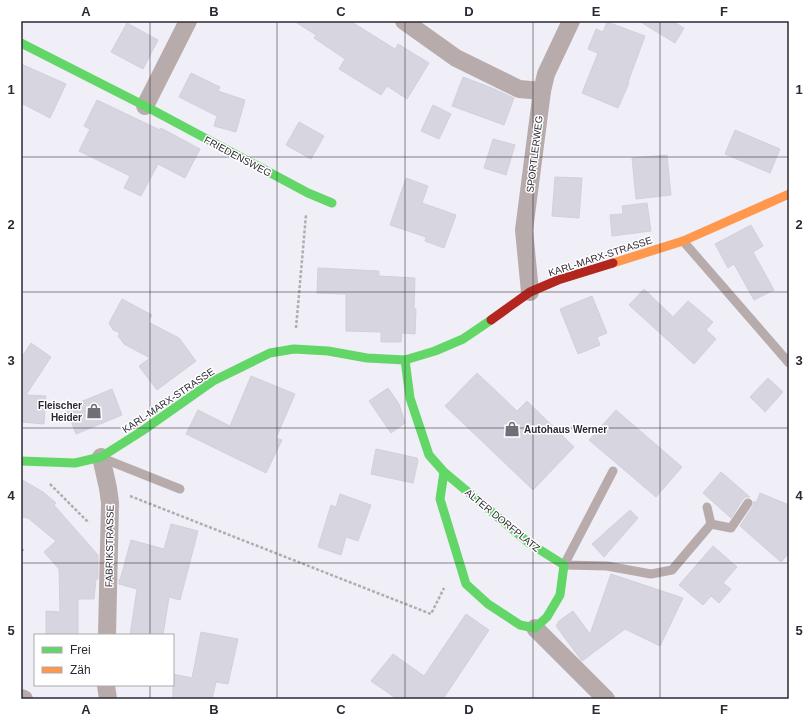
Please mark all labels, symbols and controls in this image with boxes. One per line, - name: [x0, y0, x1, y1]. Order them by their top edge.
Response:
- text: A: [81, 4, 91, 19]
- text: B: [209, 4, 219, 19]
- text: C: [336, 4, 346, 19]
- text: D: [464, 4, 474, 19]
- text: E: [592, 4, 601, 19]
- text: F: [720, 4, 728, 19]
- text: 1: [7, 82, 15, 97]
- text: 1: [795, 82, 803, 97]
- street label: SPORTLERWEG: [524, 115, 545, 193]
- street label: FRIEDENSWEG: [202, 134, 273, 179]
- text: 2: [7, 217, 15, 232]
- text: 2: [795, 217, 803, 232]
- street label: KARL-MARX-STRASSE: [547, 234, 654, 278]
- text: 3: [7, 353, 15, 368]
- text: 3: [795, 353, 803, 368]
- street label: KARL-MARX-STRASSE: [120, 365, 217, 435]
- place label: Fleischer Heider: [38, 400, 82, 423]
- shop icon: Fleischer Heider: [85, 402, 103, 420]
- shop icon: Autohaus Werner: [503, 420, 521, 438]
- place label: Autohaus Werner: [524, 424, 607, 435]
- street label: ALTER DORFPLATZ: [463, 487, 542, 554]
- text: 4: [7, 488, 15, 503]
- text: 4: [795, 488, 803, 503]
- street label: FABRIKSTRASSE: [103, 504, 116, 587]
- text: 5: [7, 623, 15, 638]
- text: 5: [795, 623, 803, 638]
- legend: [34, 634, 174, 686]
- text: Frei: [70, 643, 91, 657]
- text: Zäh: [70, 663, 91, 677]
- text: A: [81, 702, 91, 717]
- text: B: [209, 702, 219, 717]
- text: C: [336, 702, 346, 717]
- text: D: [464, 702, 474, 717]
- text: E: [592, 702, 601, 717]
- text: F: [720, 702, 728, 717]

